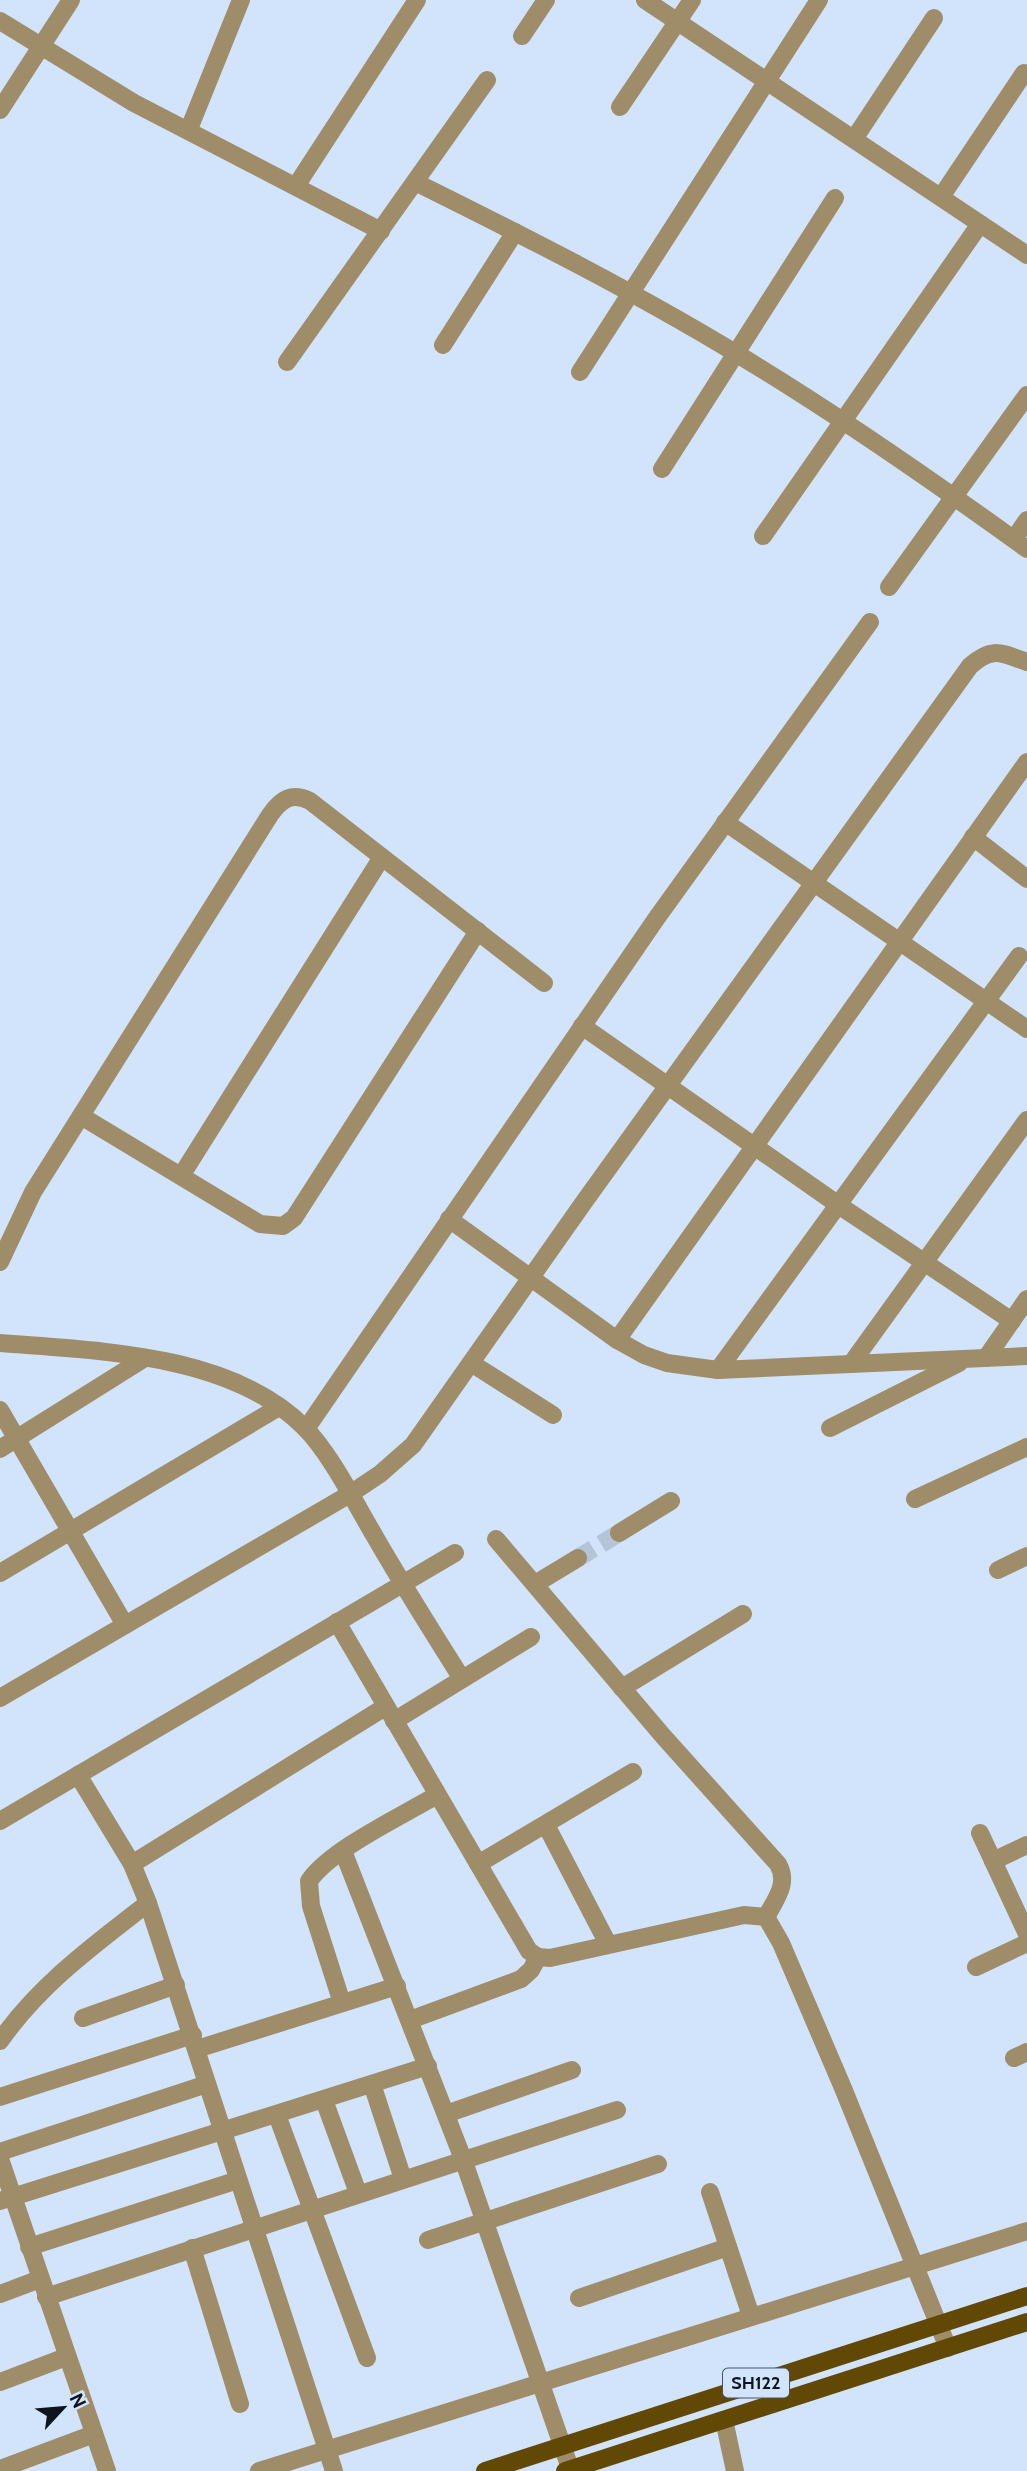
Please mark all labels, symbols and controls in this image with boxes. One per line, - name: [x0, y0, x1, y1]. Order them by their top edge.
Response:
- road number: SH122: [723, 2368, 789, 2398]
- north arrow: [28, 2373, 98, 2443]
- text: N: [65, 2390, 91, 2412]

